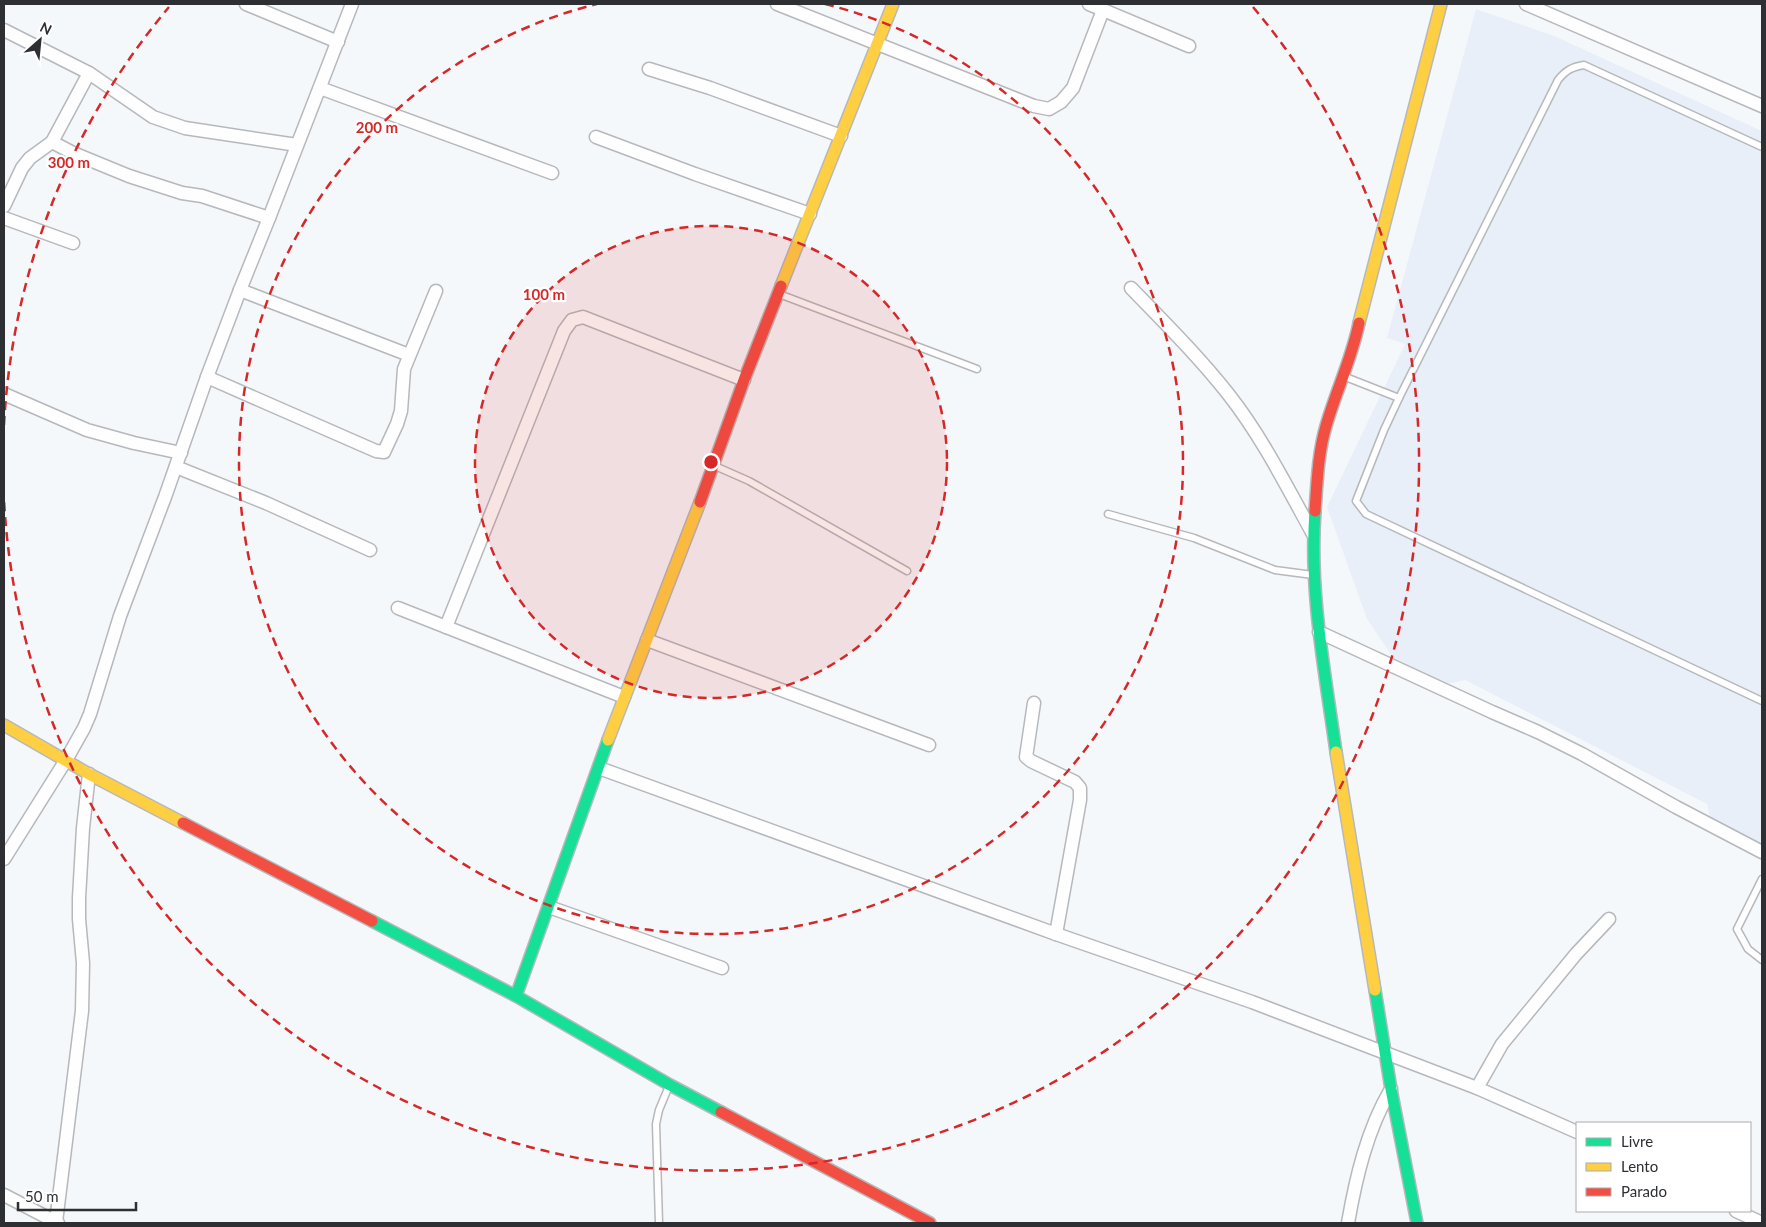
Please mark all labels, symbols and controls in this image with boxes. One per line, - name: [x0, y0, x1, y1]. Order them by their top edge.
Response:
- north arrow: [15, 15, 65, 65]
- text: N: [37, 18, 55, 38]
- text: 200 m: [356, 118, 398, 136]
- text: 300 m: [48, 153, 90, 171]
- text: 100 m: [523, 285, 565, 303]
- centre of rings: [702, 453, 720, 471]
- legend: [1576, 1122, 1751, 1212]
- text: Livre: [1621, 1132, 1653, 1150]
- text: Lento: [1621, 1157, 1658, 1175]
- scale bar: [18, 1180, 135, 1212]
- text: Parado: [1621, 1182, 1667, 1200]
- text: 50 m: [25, 1187, 59, 1205]

